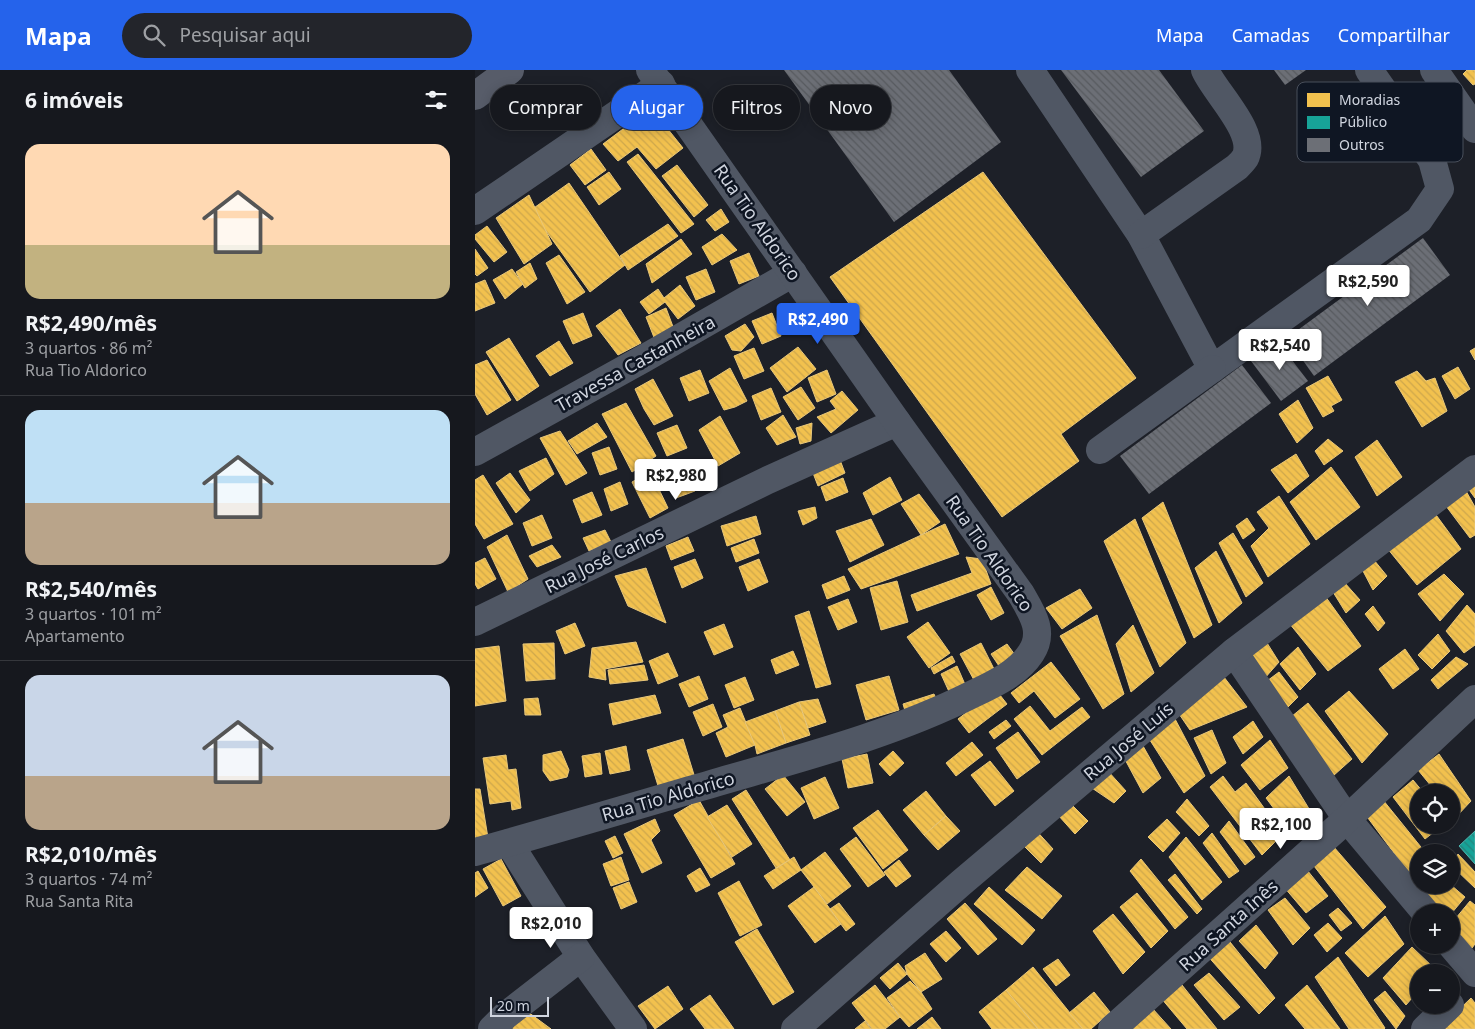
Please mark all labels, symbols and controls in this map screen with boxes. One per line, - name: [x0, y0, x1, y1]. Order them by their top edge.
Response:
- search box: [122, 13, 472, 58]
- text: Mapa: [25, 19, 92, 52]
- icon: search: [140, 21, 168, 49]
- text: Pesquisar aqui: [180, 22, 311, 48]
- text: Mapa: [1156, 23, 1204, 47]
- text: Camadas: [1232, 23, 1310, 47]
- text: Compartilhar: [1338, 23, 1450, 47]
- legend: [1297, 82, 1463, 162]
- chip: Comprar: [490, 85, 601, 130]
- chip: Alugar: [611, 85, 703, 130]
- chip: Filtros: [713, 85, 800, 130]
- chip: Novo: [810, 85, 891, 130]
- text: 6 imóveis: [25, 86, 123, 114]
- icon: filters: [422, 86, 450, 114]
- text: Moradias: [1339, 90, 1401, 109]
- text: Público: [1339, 112, 1387, 131]
- text: Outros: [1339, 135, 1385, 154]
- street label: Rua Tio Aldorico: [709, 159, 807, 285]
- icon: home: [193, 177, 283, 267]
- pin: R$2,590: [1322, 264, 1414, 307]
- text: R$2,590: [1338, 270, 1398, 292]
- pin: R$2,490: [772, 302, 864, 345]
- text: R$2,490: [788, 308, 848, 330]
- text: R$2,490/mês: [25, 309, 157, 337]
- street label: Travessa Castanheira: [551, 309, 719, 417]
- pin: R$2,540: [1234, 328, 1326, 371]
- text: R$2,540: [1250, 334, 1310, 356]
- text: 3 quartos · 86 m²: [25, 337, 152, 359]
- text: Rua Tio Aldorico: [25, 359, 147, 381]
- icon: home: [193, 442, 283, 532]
- pin: R$2,980: [630, 458, 722, 501]
- text: R$2,980: [646, 464, 706, 486]
- street label: Rua Tio Aldorico: [941, 490, 1039, 616]
- street label: Rua José Carlos: [541, 520, 667, 598]
- text: R$2,540/mês: [25, 575, 157, 603]
- text: 3 quartos · 101 m²: [25, 603, 162, 625]
- text: Apartamento: [25, 625, 125, 647]
- street label: Rua José Luís: [1078, 696, 1178, 786]
- icon: home: [193, 707, 283, 797]
- street label: Rua Tio Aldorico: [599, 766, 737, 826]
- map controls: [1410, 784, 1460, 1014]
- button: locate: [1410, 784, 1460, 834]
- pin: R$2,100: [1235, 808, 1327, 850]
- text: R$2,100: [1251, 813, 1311, 835]
- text: R$2,010/mês: [25, 840, 157, 868]
- button: layers: [1410, 844, 1460, 894]
- text: 3 quartos · 74 m²: [25, 868, 152, 890]
- street label: Rua Santa Inês: [1173, 874, 1283, 976]
- text: Rua Santa Rita: [25, 890, 133, 912]
- button: +: [1410, 904, 1460, 954]
- pin: R$2,010: [505, 906, 597, 949]
- text: R$2,010: [521, 912, 581, 934]
- button: −: [1410, 964, 1460, 1014]
- scale bar: [490, 994, 549, 1017]
- text: 20 m: [497, 996, 530, 1015]

